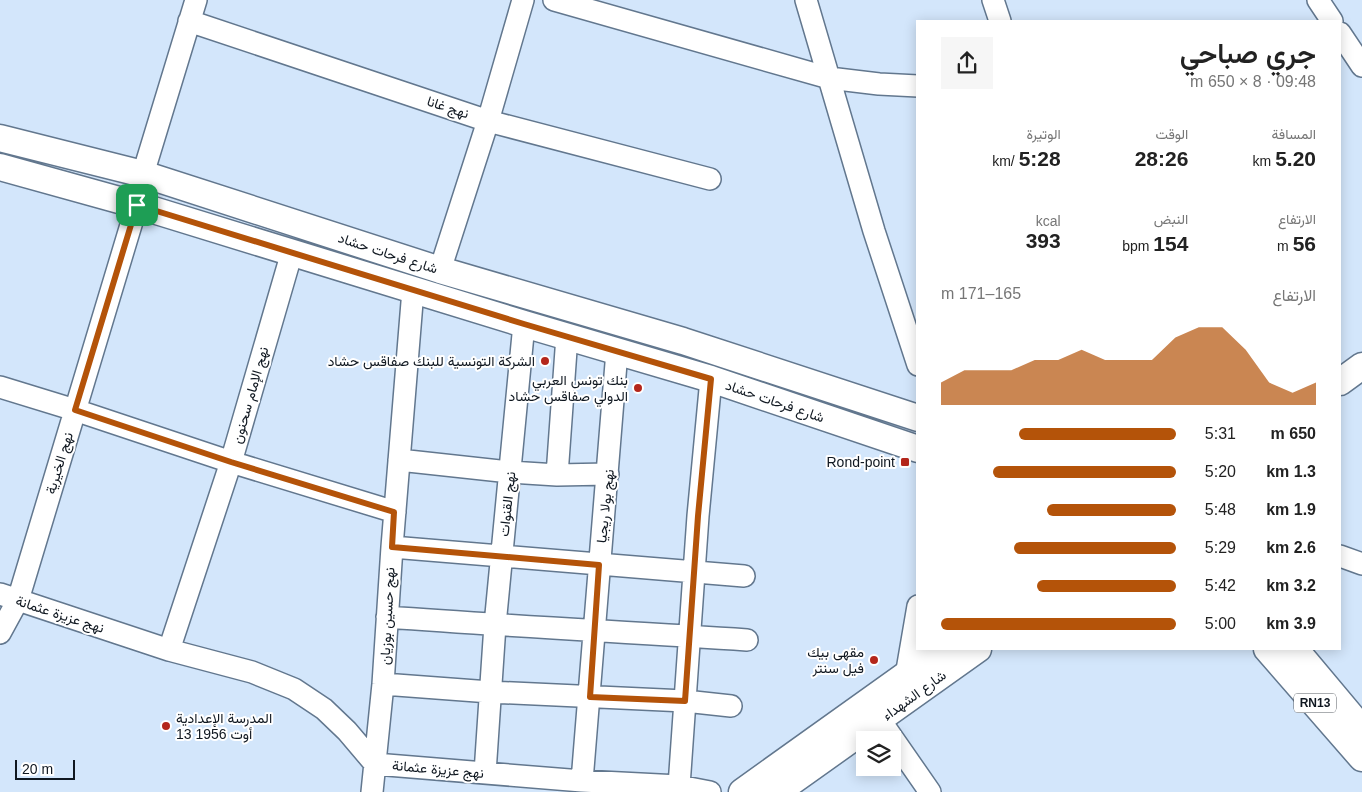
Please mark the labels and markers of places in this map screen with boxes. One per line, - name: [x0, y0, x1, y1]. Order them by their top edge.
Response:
- pin: [116, 184, 158, 226]
- place label: الشركة التونسية للبنك صفاقس حشاد: [328, 353, 535, 370]
- marker: الشركة التونسية للبنك صفاقس حشاد: [539, 355, 551, 367]
- place label: بنك تونس العربي الدولي صفاقس حشاد: [509, 372, 628, 408]
- marker: بنك تونس العربي الدولي صفاقس حشاد: [632, 382, 644, 394]
- place label: Rond-point: [827, 454, 895, 470]
- marker: Rond-point: [899, 456, 911, 468]
- place label: مقهى بيك فيل سنتر: [807, 644, 864, 677]
- marker: مقهى بيك فيل سنتر: [868, 654, 880, 666]
- place label: المدرسة الإعدادية 13 أوت 1956: [176, 710, 272, 743]
- marker: المدرسة الإعدادية 13 أوت 1956: [160, 720, 172, 732]

